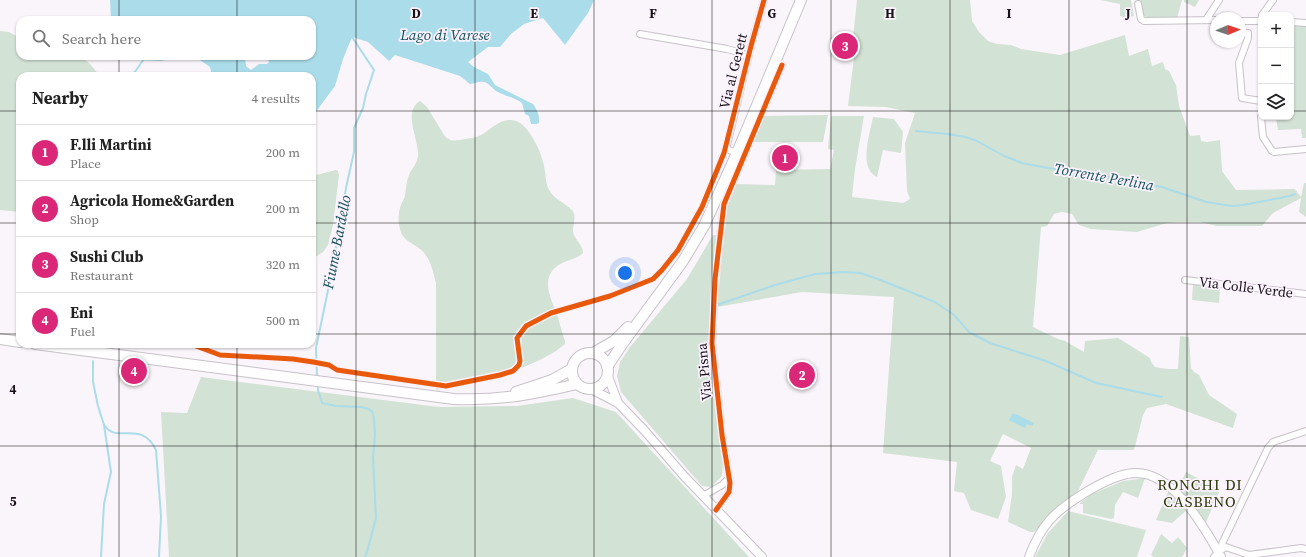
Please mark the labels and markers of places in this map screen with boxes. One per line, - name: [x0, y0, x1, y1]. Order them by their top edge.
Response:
- pin: 3: [832, 31, 858, 61]
- pin: 1: [772, 143, 798, 173]
- pin: 4: [121, 356, 147, 386]
- pin: 2: [789, 360, 815, 390]

